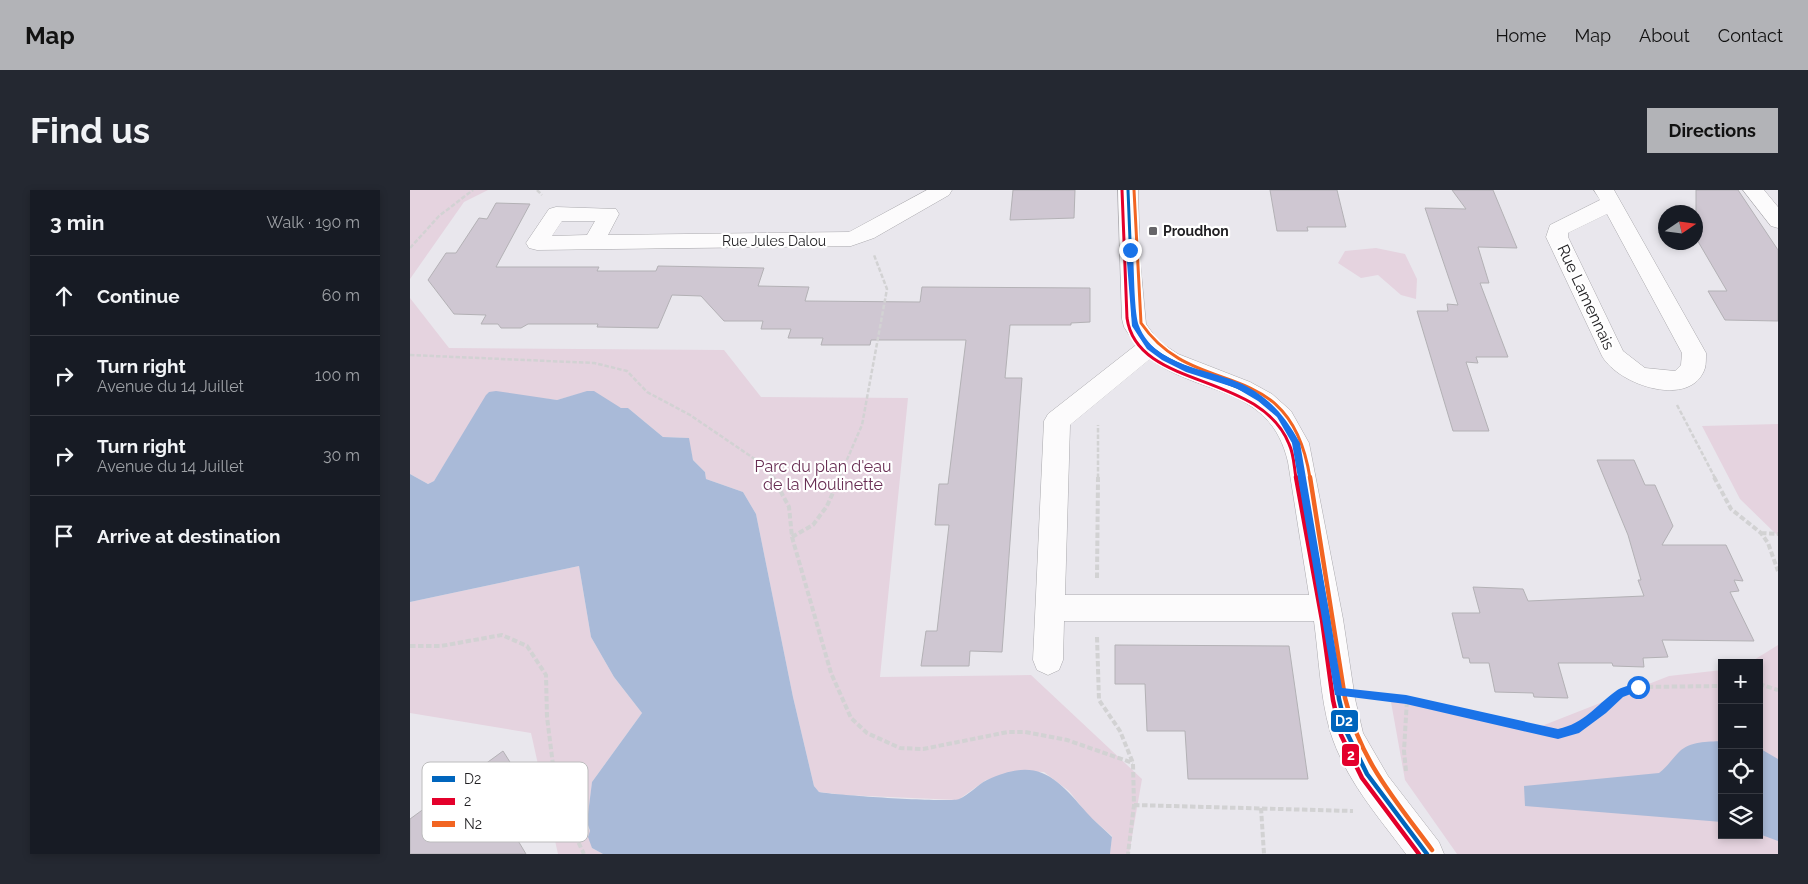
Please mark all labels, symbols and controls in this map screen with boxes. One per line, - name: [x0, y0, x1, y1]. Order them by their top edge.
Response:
- text: Map: [25, 21, 75, 50]
- text: Home: [1495, 25, 1546, 46]
- text: Map: [1574, 25, 1611, 46]
- text: About: [1639, 25, 1690, 46]
- text: Contact: [1718, 25, 1783, 46]
- button: Directions: [1647, 108, 1778, 153]
- text: Find us: [30, 110, 150, 151]
- north arrow: [1658, 205, 1703, 250]
- text: 3 min: [50, 210, 104, 235]
- text: Walk · 190 m: [267, 213, 360, 232]
- place label: Proudhon: [1163, 223, 1229, 239]
- marker: Proudhon: [1147, 225, 1159, 237]
- street label: Rue Jules Dalou: [722, 233, 826, 249]
- route end: [1119, 239, 1142, 262]
- street label: Rue Lamennais: [1553, 241, 1619, 353]
- icon: ahead: [50, 282, 78, 310]
- text: Continue: [97, 285, 180, 307]
- text: 60 m: [322, 286, 360, 305]
- text: Turn right: [97, 355, 186, 377]
- icon: right: [50, 362, 78, 390]
- text: 100 m: [315, 366, 360, 385]
- text: Avenue du 14 Juillet: [97, 377, 244, 396]
- text: Turn right: [97, 435, 186, 457]
- icon: right: [50, 442, 78, 470]
- text: 30 m: [323, 446, 360, 465]
- text: Avenue du 14 Juillet: [97, 457, 244, 476]
- park label: Parc du plan d'eau de la Moulinette: [755, 457, 891, 494]
- icon: arrive: [50, 522, 78, 550]
- text: Arrive at destination: [97, 525, 281, 547]
- map controls: [1718, 659, 1763, 839]
- button: +: [1718, 659, 1763, 704]
- route start: [1627, 676, 1650, 699]
- button: −: [1718, 704, 1763, 749]
- line badge: D2: [1330, 709, 1359, 733]
- text: D2: [1335, 713, 1353, 729]
- line badge: 2: [1341, 743, 1360, 767]
- text: 2: [1347, 747, 1355, 763]
- button: locate: [1718, 749, 1763, 794]
- legend: [422, 762, 588, 842]
- text: D2: [464, 771, 481, 787]
- text: 2: [464, 793, 471, 809]
- button: layers: [1718, 794, 1763, 839]
- text: N2: [464, 816, 482, 832]

